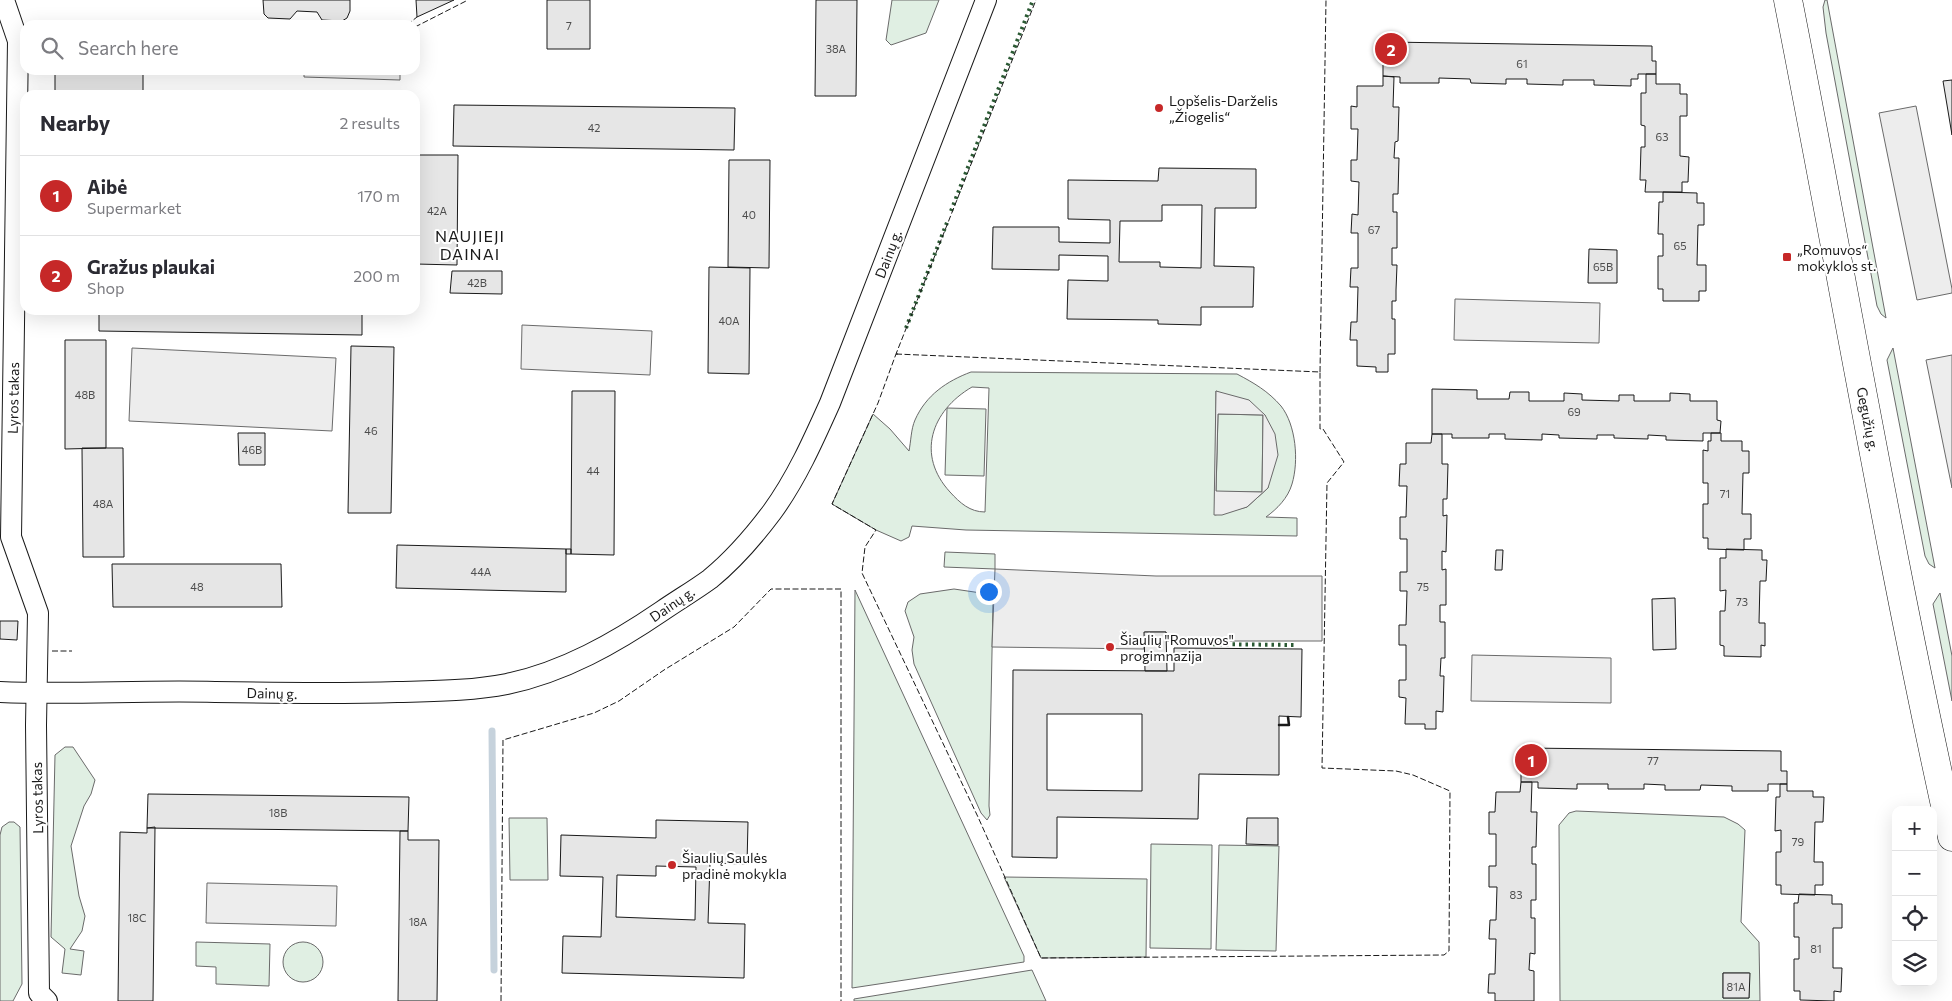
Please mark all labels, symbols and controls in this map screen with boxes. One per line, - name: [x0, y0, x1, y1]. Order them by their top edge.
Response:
- house number: 7: [566, 19, 572, 32]
- search box: [20, 20, 420, 75]
- pin: 2: [1375, 30, 1407, 68]
- icon: search: [38, 34, 66, 62]
- text: Search here: [78, 36, 178, 59]
- house number: 38A: [826, 42, 847, 55]
- house number: 61: [1516, 57, 1528, 70]
- place label: Lopšelis-Darželis „Žiogelis“: [1169, 92, 1278, 125]
- marker: Lopšelis-Darželis „Žiogelis“: [1153, 102, 1165, 114]
- text: Nearby: [40, 110, 110, 135]
- text: 2 results: [339, 113, 400, 132]
- house number: 42: [588, 121, 600, 134]
- house number: 63: [1656, 130, 1668, 143]
- text: Aibė: [87, 175, 127, 198]
- text: 1: [52, 186, 60, 205]
- text: 170 m: [357, 186, 400, 205]
- text: Supermarket: [87, 198, 182, 217]
- house number: 42A: [427, 204, 447, 217]
- house number: 40: [742, 208, 756, 221]
- house number: 67: [1368, 223, 1380, 236]
- district label: NAUJIEJI DAINAI: [435, 226, 505, 263]
- street label: Dainų g.: [871, 227, 905, 281]
- house number: 65: [1674, 239, 1687, 252]
- place label: „Romuvos“ mokyklos st.: [1797, 241, 1876, 274]
- marker: „Romuvos“ mokyklos st.: [1781, 251, 1793, 263]
- text: Gražus plaukai: [87, 255, 215, 278]
- house number: 65B: [1593, 260, 1613, 273]
- text: 2: [51, 266, 61, 285]
- text: 200 m: [353, 266, 400, 285]
- house number: 42B: [467, 276, 487, 289]
- text: Shop: [87, 278, 125, 297]
- house number: 40A: [718, 314, 740, 327]
- street label: Lyros takas: [4, 362, 22, 434]
- street label: Gegužių g.: [1853, 385, 1883, 453]
- house number: 48B: [75, 388, 95, 401]
- house number: 69: [1567, 405, 1581, 418]
- house number: 46: [364, 424, 378, 437]
- house number: 46B: [242, 443, 262, 456]
- house number: 44: [586, 464, 600, 477]
- house number: 71: [1720, 487, 1730, 500]
- house number: 48A: [93, 497, 114, 510]
- house number: 44A: [471, 565, 492, 578]
- your location: [976, 579, 1002, 605]
- house number: 48: [190, 580, 204, 593]
- house number: 75: [1417, 580, 1429, 593]
- street label: Dainų g.: [646, 583, 698, 625]
- house number: 73: [1736, 595, 1748, 608]
- place label: Šiaulių "Romuvos" progimnazija: [1120, 631, 1234, 664]
- marker: Šiaulių "Romuvos" progimnazija: [1104, 641, 1116, 653]
- street label: Dainų g.: [247, 684, 297, 702]
- pin: 1: [1515, 741, 1547, 779]
- house number: 77: [1647, 754, 1659, 767]
- street label: Lyros takas: [28, 762, 46, 834]
- house number: 18B: [269, 806, 287, 819]
- map controls: [1892, 806, 1937, 986]
- button: +: [1892, 806, 1937, 851]
- house number: 79: [1792, 835, 1805, 848]
- place label: Šiaulių Saulės pradinė mokykla: [682, 849, 787, 882]
- button: −: [1892, 851, 1937, 896]
- marker: Šiaulių Saulės pradinė mokykla: [666, 859, 678, 871]
- house number: 83: [1510, 888, 1522, 901]
- button: locate: [1892, 896, 1937, 941]
- house number: 18C: [128, 911, 146, 924]
- house number: 18A: [409, 915, 428, 928]
- button: layers: [1892, 941, 1937, 986]
- house number: 81: [1810, 942, 1822, 955]
- house number: 81A: [1727, 980, 1746, 993]

